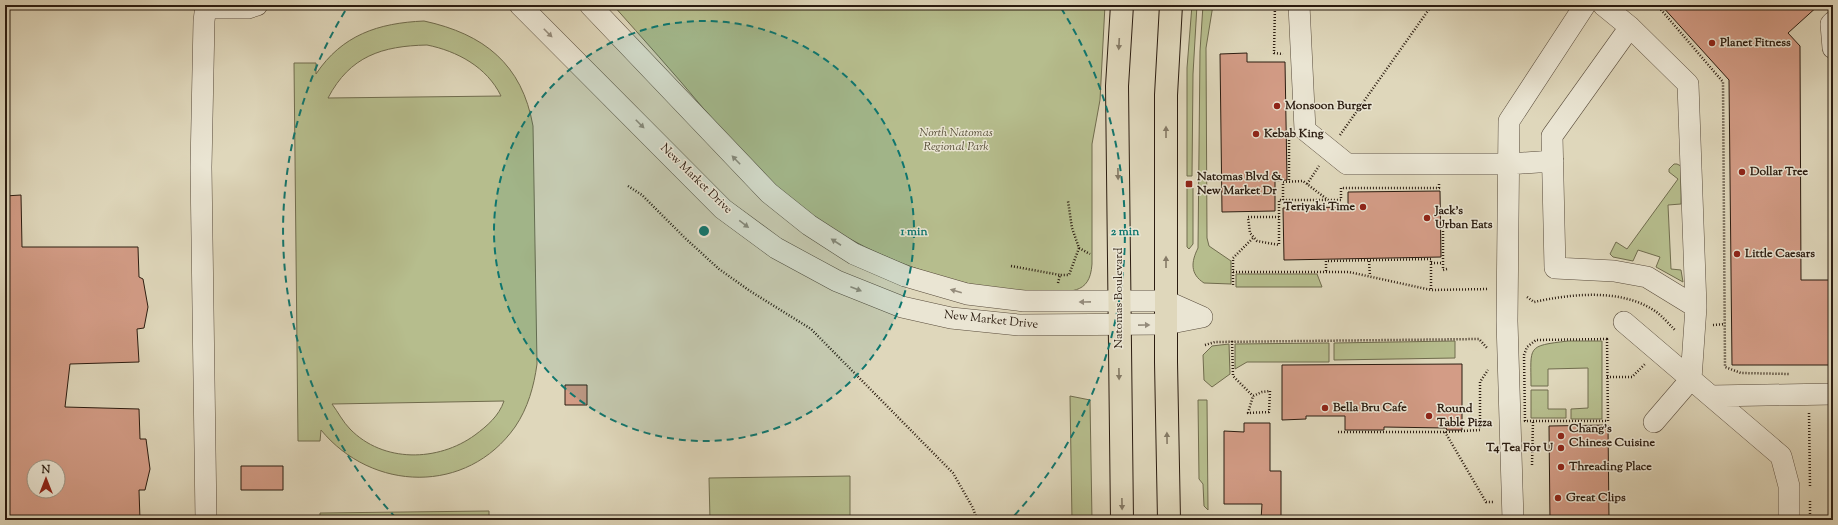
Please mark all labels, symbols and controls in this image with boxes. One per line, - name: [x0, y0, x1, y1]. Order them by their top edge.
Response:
- one-way arrow: [543, 28, 553, 38]
- place label: Planet Fitness: [1719, 34, 1791, 52]
- one-way arrow: [1116, 38, 1123, 50]
- marker: Planet Fitness: [1707, 38, 1717, 48]
- place label: Monsoon Burger: [1284, 97, 1372, 115]
- marker: Monsoon Burger: [1272, 101, 1282, 111]
- one-way arrow: [635, 119, 645, 129]
- park label: North Natomas Regional Park: [919, 124, 993, 156]
- one-way arrow: [1163, 125, 1169, 138]
- place label: Kebab King: [1263, 125, 1324, 143]
- marker: Kebab King: [1251, 129, 1261, 139]
- street label: New Market Drive: [656, 140, 737, 219]
- one-way arrow: [731, 155, 741, 165]
- place label: Dollar Tree: [1749, 163, 1809, 181]
- marker: Dollar Tree: [1737, 167, 1747, 177]
- one-way arrow: [1115, 168, 1121, 181]
- place label: Natomas Blvd & New Market Dr: [1196, 168, 1283, 200]
- marker: Natomas Blvd & New Market Dr: [1184, 179, 1194, 189]
- place label: Teriyaki Time: [1283, 198, 1355, 216]
- marker: Teriyaki Time: [1358, 202, 1368, 212]
- place label: Jack's Urban Eats: [1434, 202, 1493, 234]
- marker: Jack's Urban Eats: [1422, 213, 1432, 223]
- one-way arrow: [738, 220, 749, 228]
- text: 1 min: [899, 223, 928, 241]
- text: 2 min: [1111, 223, 1140, 241]
- centre of rings: [697, 224, 711, 238]
- one-way arrow: [831, 238, 841, 246]
- place label: Little Caesars: [1744, 245, 1815, 263]
- street label: Natomas Boulevard: [1110, 247, 1128, 348]
- marker: Little Caesars: [1732, 249, 1742, 259]
- one-way arrow: [1163, 255, 1169, 268]
- one-way arrow: [850, 286, 862, 292]
- one-way arrow: [949, 288, 961, 294]
- one-way arrow: [1079, 298, 1091, 305]
- street label: New Market Drive: [943, 306, 1039, 334]
- one-way arrow: [1138, 321, 1150, 328]
- one-way arrow: [1116, 368, 1122, 381]
- place label: Bella Bru Cafe: [1332, 399, 1407, 417]
- place label: Round Table Pizza: [1436, 400, 1493, 432]
- marker: Bella Bru Cafe: [1320, 403, 1330, 413]
- marker: Round Table Pizza: [1424, 411, 1434, 421]
- place label: Chang's Chinese Cuisine: [1569, 420, 1655, 452]
- one-way arrow: [1164, 431, 1170, 444]
- marker: Chang's Chinese Cuisine: [1556, 431, 1566, 441]
- place label: T4 Tea For U: [1485, 439, 1553, 457]
- marker: T4 Tea For U: [1556, 443, 1566, 453]
- place label: Threading Place: [1568, 458, 1652, 476]
- north arrow: [26, 459, 66, 499]
- text: N: [41, 462, 51, 478]
- marker: Threading Place: [1556, 462, 1566, 472]
- place label: Great Clips: [1566, 489, 1626, 507]
- marker: Great Clips: [1553, 493, 1563, 503]
- one-way arrow: [1119, 498, 1125, 511]

